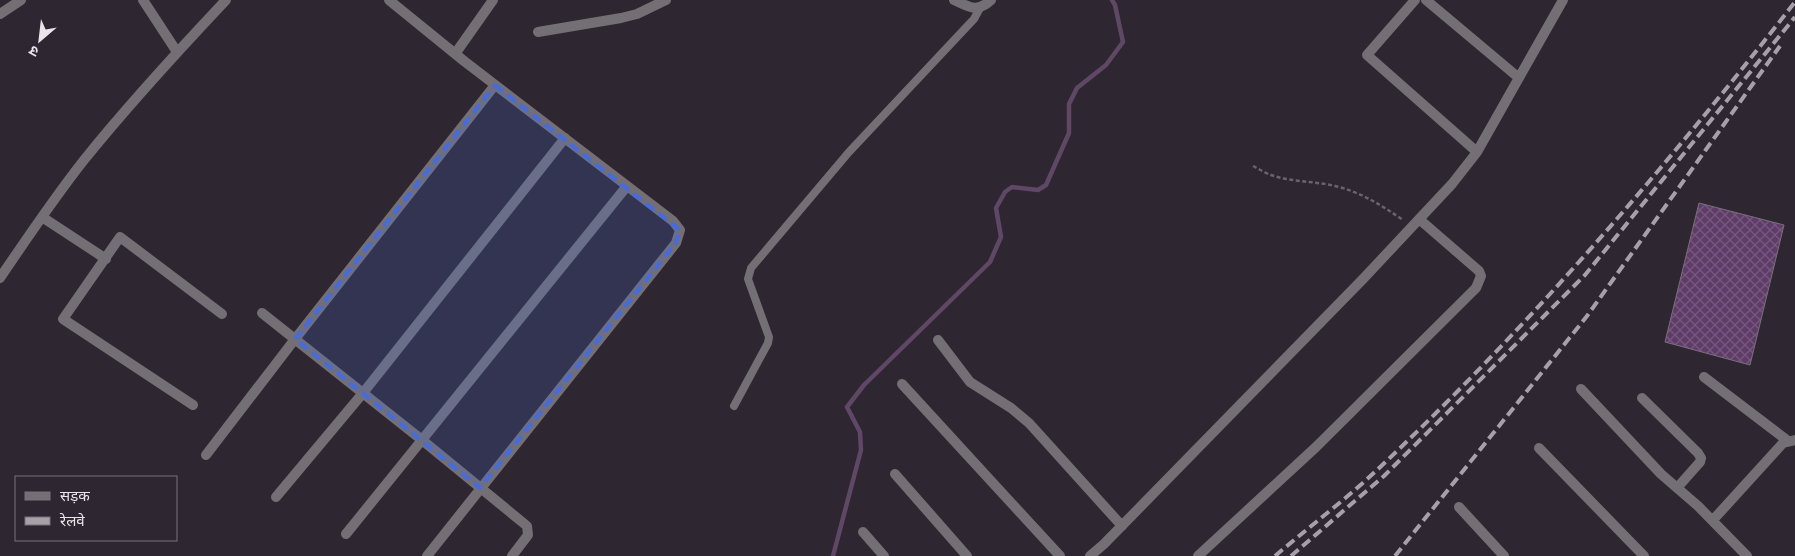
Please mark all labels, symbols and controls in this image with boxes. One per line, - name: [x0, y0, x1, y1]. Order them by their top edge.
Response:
- north arrow: [15, 15, 65, 65]
- text: उ: [26, 42, 41, 60]
- legend: [15, 476, 178, 541]
- text: सड़क: [60, 487, 90, 504]
- text: रेलवे: [59, 512, 85, 529]

